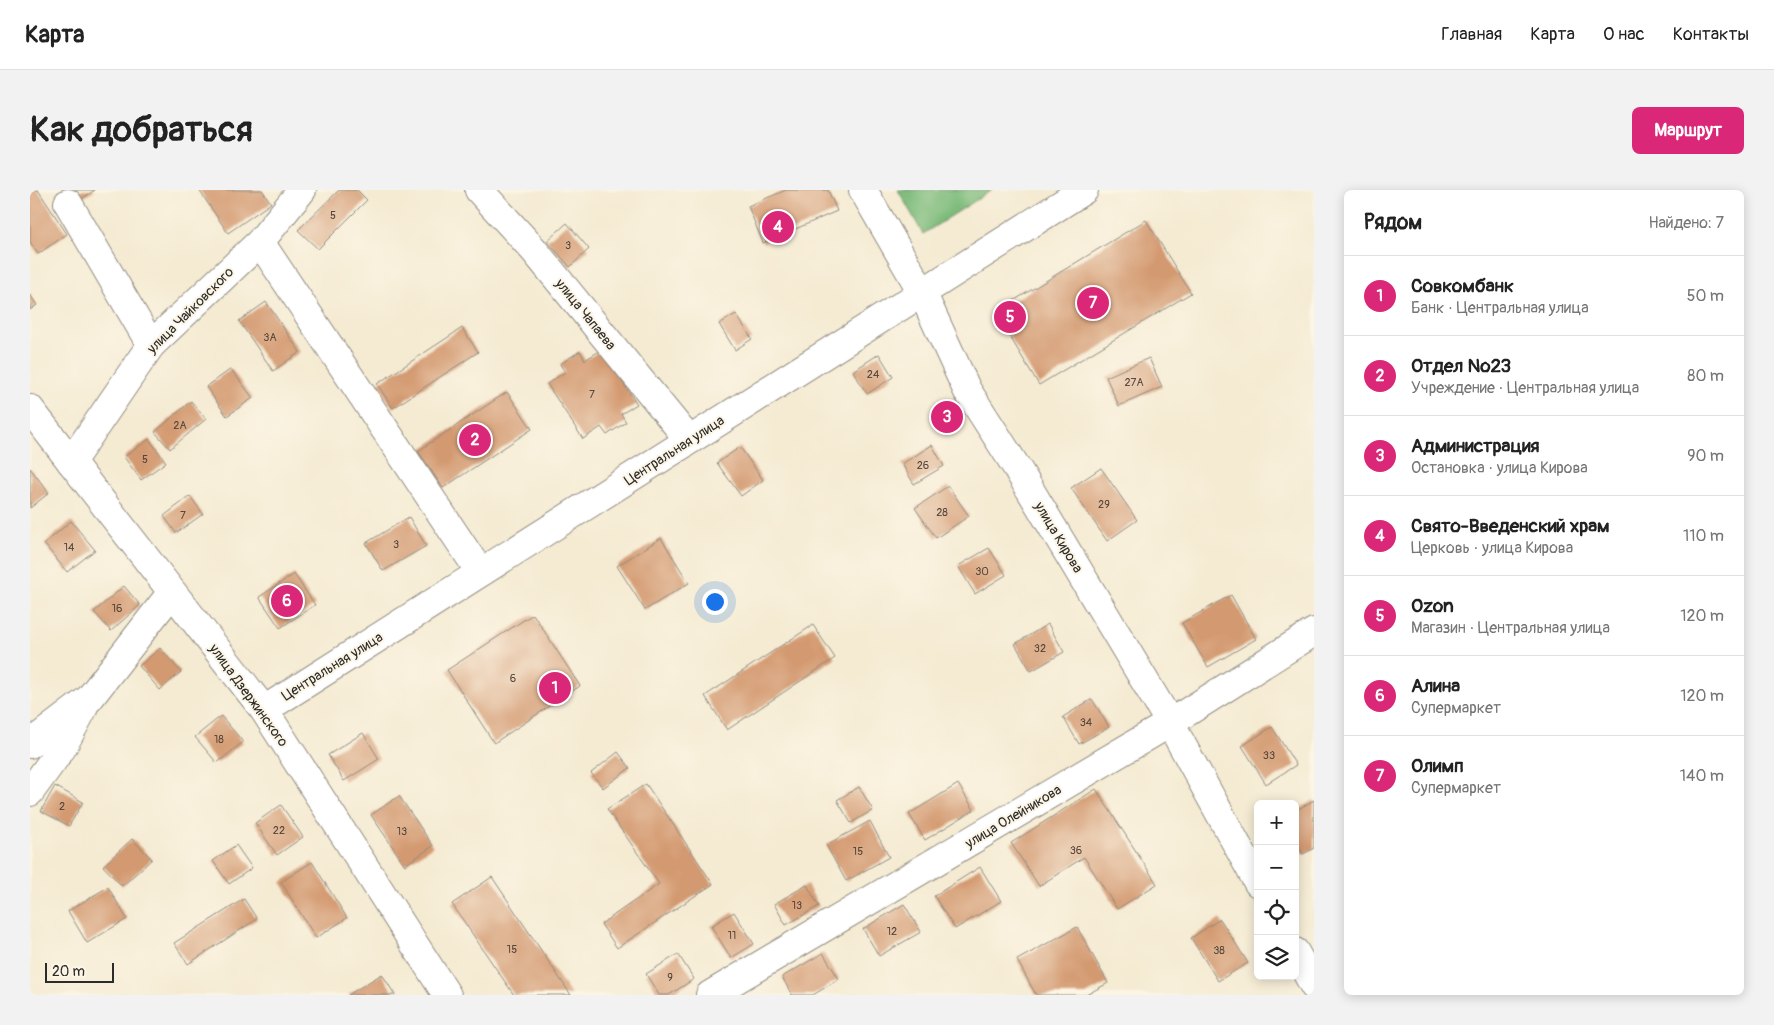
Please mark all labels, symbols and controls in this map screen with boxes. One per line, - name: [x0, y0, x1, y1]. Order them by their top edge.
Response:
- text: Карта: [25, 20, 84, 49]
- text: Главная: [1441, 23, 1502, 46]
- text: Карта: [1530, 23, 1575, 46]
- text: О нас: [1603, 23, 1645, 46]
- text: Контакты: [1673, 23, 1749, 46]
- button: Маршрут: [1632, 107, 1744, 154]
- text: Как добраться: [30, 108, 253, 152]
- pin: 4: [762, 208, 794, 246]
- house number: 5: [330, 209, 336, 222]
- text: Рядом: [1364, 209, 1422, 236]
- text: Найдено: 7: [1648, 213, 1724, 233]
- house number: 3: [565, 239, 571, 252]
- street label: улица Чайковского: [143, 263, 237, 358]
- street label: улица Чапаева: [551, 274, 620, 353]
- text: Совкомбанк: [1411, 274, 1514, 298]
- pin: 7: [1077, 284, 1109, 322]
- text: 1: [1377, 286, 1383, 306]
- text: 50 m: [1687, 286, 1724, 306]
- pin: 5: [994, 298, 1026, 336]
- text: Банк · Центральная улица: [1411, 298, 1589, 318]
- house number: 3А: [263, 331, 277, 344]
- text: Отдел №23: [1411, 354, 1511, 378]
- text: 2: [1376, 366, 1384, 386]
- text: 80 m: [1687, 366, 1724, 386]
- house number: 24: [867, 368, 880, 381]
- house number: 27А: [1124, 376, 1144, 389]
- text: Учреждение · Центральная улица: [1411, 378, 1639, 398]
- house number: 7: [589, 388, 595, 401]
- pin: 3: [931, 398, 963, 436]
- street label: Центральная улица: [621, 412, 727, 489]
- house number: 2А: [173, 419, 187, 432]
- pin: 2: [459, 421, 491, 459]
- text: Администрация: [1411, 434, 1540, 458]
- text: 3: [1376, 446, 1384, 466]
- text: 90 m: [1687, 446, 1724, 466]
- house number: 5: [142, 453, 148, 466]
- text: Остановка · улица Кирова: [1411, 458, 1588, 478]
- house number: 26: [917, 459, 929, 472]
- street label: улица Кирова: [1030, 498, 1086, 576]
- house number: 29: [1098, 498, 1110, 511]
- house number: 28: [936, 506, 948, 519]
- house number: 7: [180, 509, 186, 522]
- text: Свято-Введенский храм: [1411, 514, 1610, 538]
- text: 4: [1375, 526, 1385, 546]
- text: 110 m: [1683, 526, 1724, 546]
- house number: 3: [393, 538, 399, 551]
- text: Церковь · улица Кирова: [1411, 538, 1573, 558]
- house number: 14: [64, 541, 75, 554]
- house number: 30: [975, 565, 989, 578]
- pin: 6: [271, 582, 303, 620]
- your location: [702, 589, 728, 615]
- text: Ozon: [1411, 594, 1454, 618]
- house number: 16: [112, 602, 122, 615]
- text: 5: [1376, 606, 1384, 626]
- text: 120 m: [1680, 606, 1724, 626]
- text: Магазин · Центральная улица: [1411, 618, 1610, 638]
- street label: Центральная улица: [279, 629, 386, 704]
- street label: улица Дзержинского: [205, 640, 292, 750]
- house number: 32: [1034, 642, 1046, 655]
- pin: 1: [539, 669, 571, 707]
- house number: 6: [510, 672, 516, 685]
- text: Алина: [1411, 674, 1460, 698]
- text: 6: [1375, 686, 1385, 706]
- text: 120 m: [1680, 686, 1724, 706]
- text: Супермаркет: [1411, 698, 1501, 718]
- house number: 34: [1080, 716, 1093, 729]
- house number: 18: [214, 733, 224, 746]
- house number: 33: [1263, 749, 1275, 762]
- text: Олимп: [1411, 754, 1464, 778]
- text: 7: [1376, 766, 1384, 786]
- text: 140 m: [1680, 766, 1724, 786]
- text: Супермаркет: [1411, 778, 1501, 798]
- street label: улица Олейникова: [961, 781, 1064, 852]
- house number: 2: [59, 800, 65, 813]
- map controls: [1254, 800, 1299, 980]
- button: +: [1254, 800, 1299, 845]
- house number: 22: [273, 824, 285, 837]
- house number: 13: [397, 825, 407, 838]
- house number: 36: [1070, 844, 1082, 857]
- house number: 15: [853, 845, 863, 858]
- button: −: [1254, 845, 1299, 890]
- button: locate: [1254, 890, 1299, 935]
- house number: 13: [792, 899, 802, 912]
- house number: 12: [887, 925, 897, 938]
- house number: 11: [728, 929, 736, 942]
- button: layers: [1254, 935, 1299, 980]
- house number: 15: [507, 943, 517, 956]
- house number: 38: [1213, 944, 1225, 957]
- scale bar: [45, 960, 114, 983]
- text: 20 m: [52, 963, 85, 980]
- house number: 9: [667, 971, 673, 984]

